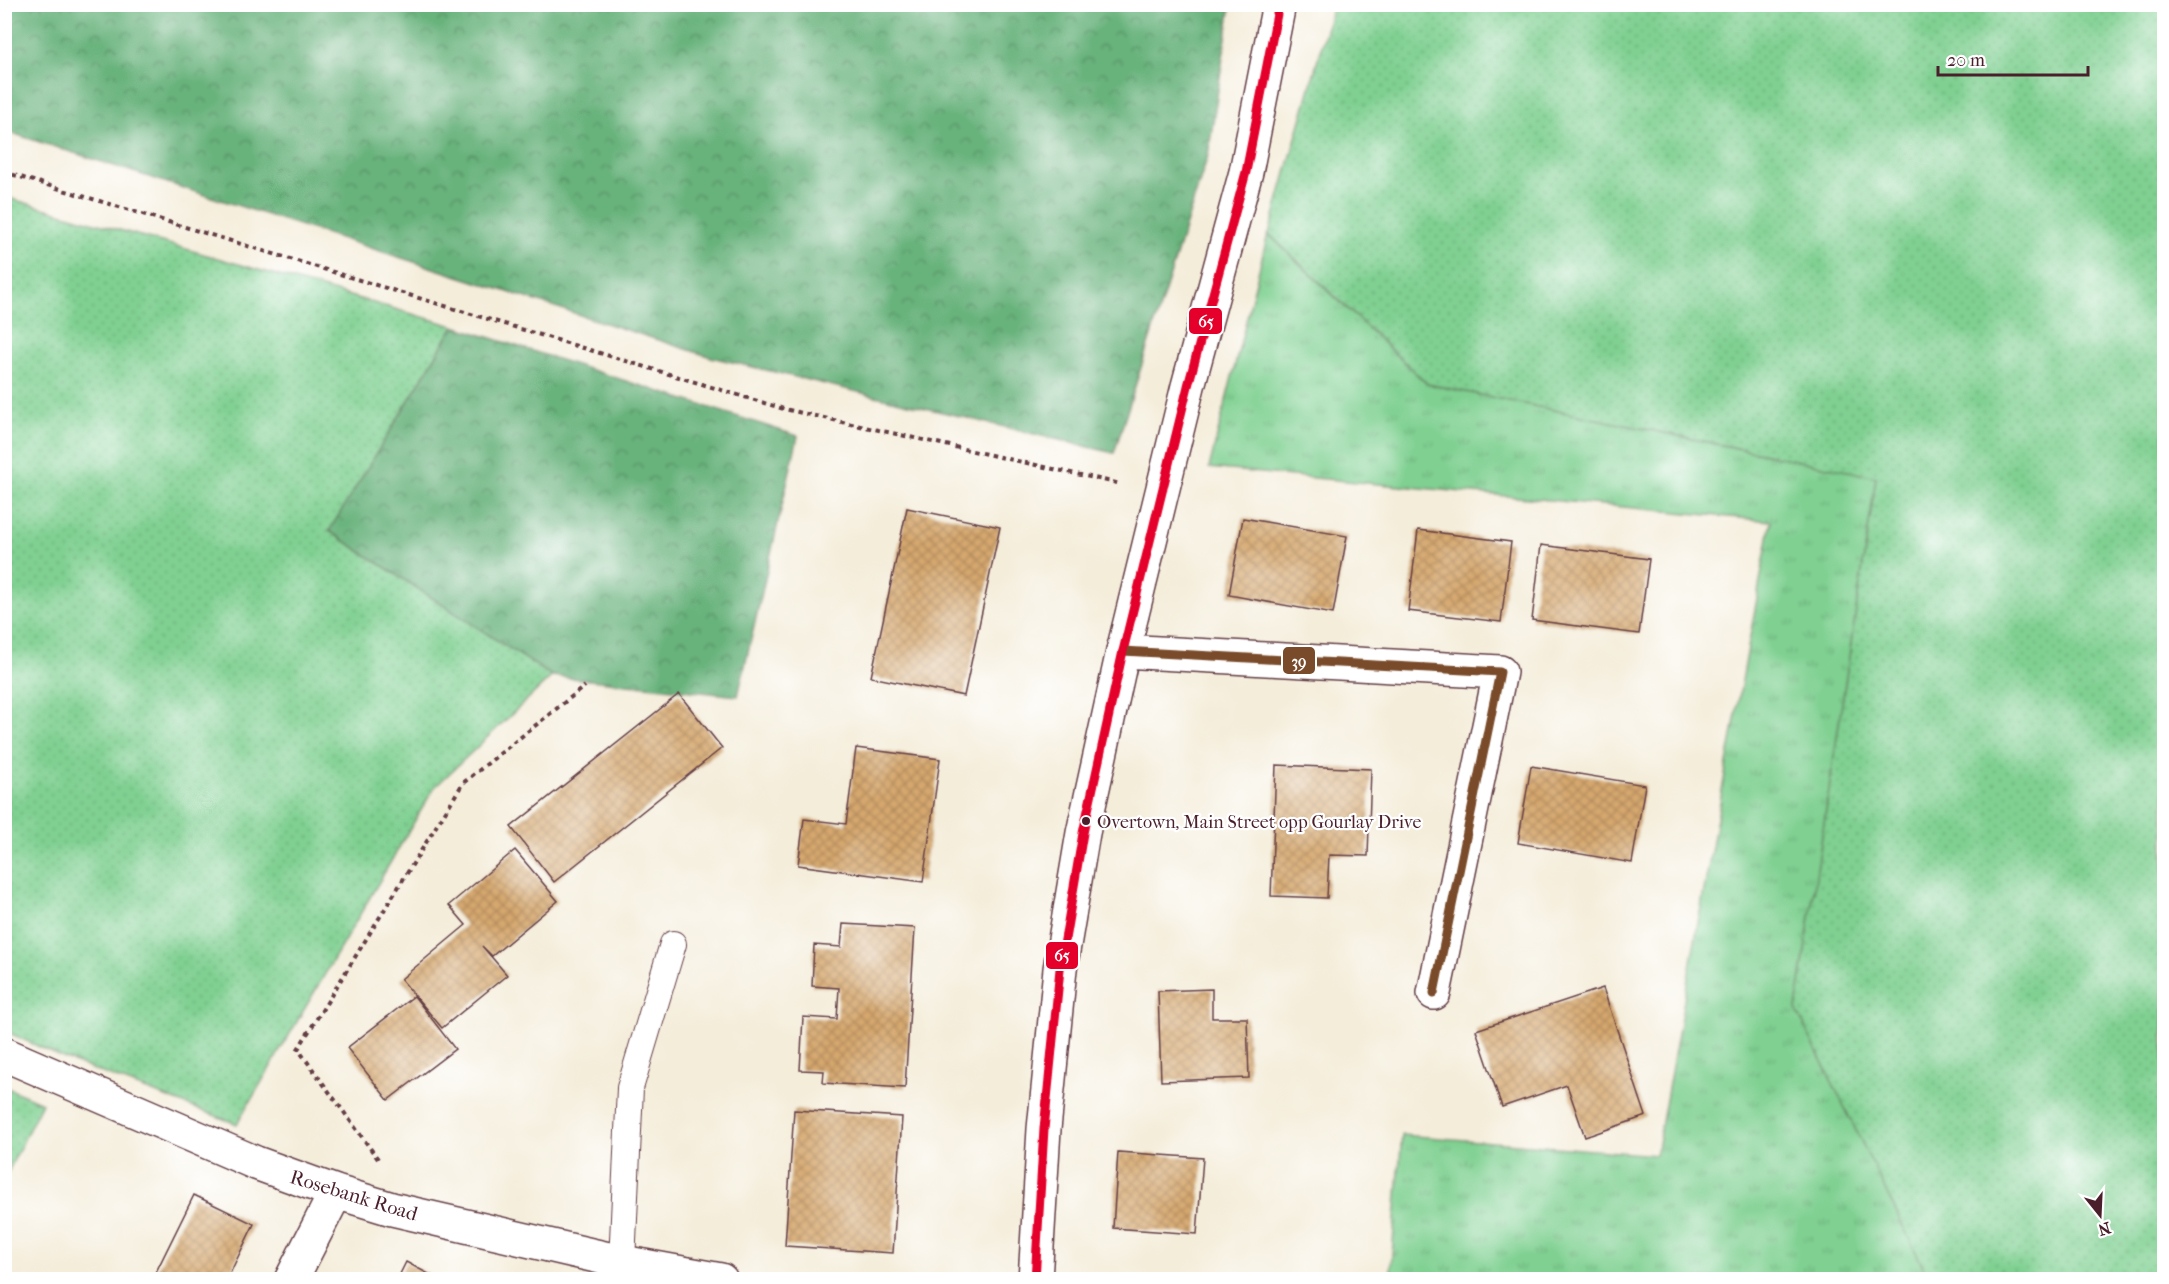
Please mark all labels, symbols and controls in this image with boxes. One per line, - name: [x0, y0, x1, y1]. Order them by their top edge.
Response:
- scale bar: [1938, 39, 2088, 77]
- text: 20 m: [1947, 50, 1985, 71]
- line badge: 65: [1188, 307, 1223, 335]
- text: 65: [1198, 312, 1214, 331]
- line badge: 39: [1282, 646, 1316, 675]
- text: 39: [1292, 652, 1306, 672]
- place label: Overtown, Main Street opp Gourlay Drive: [1097, 812, 1421, 833]
- marker: Overtown, Main Street opp Gourlay Drive: [1080, 815, 1092, 827]
- line badge: 65: [1045, 941, 1079, 970]
- text: 65: [1054, 946, 1070, 965]
- street label: Rosebank Road: [287, 1165, 421, 1226]
- north arrow: [2070, 1185, 2130, 1245]
- text: N: [2095, 1218, 2113, 1240]

